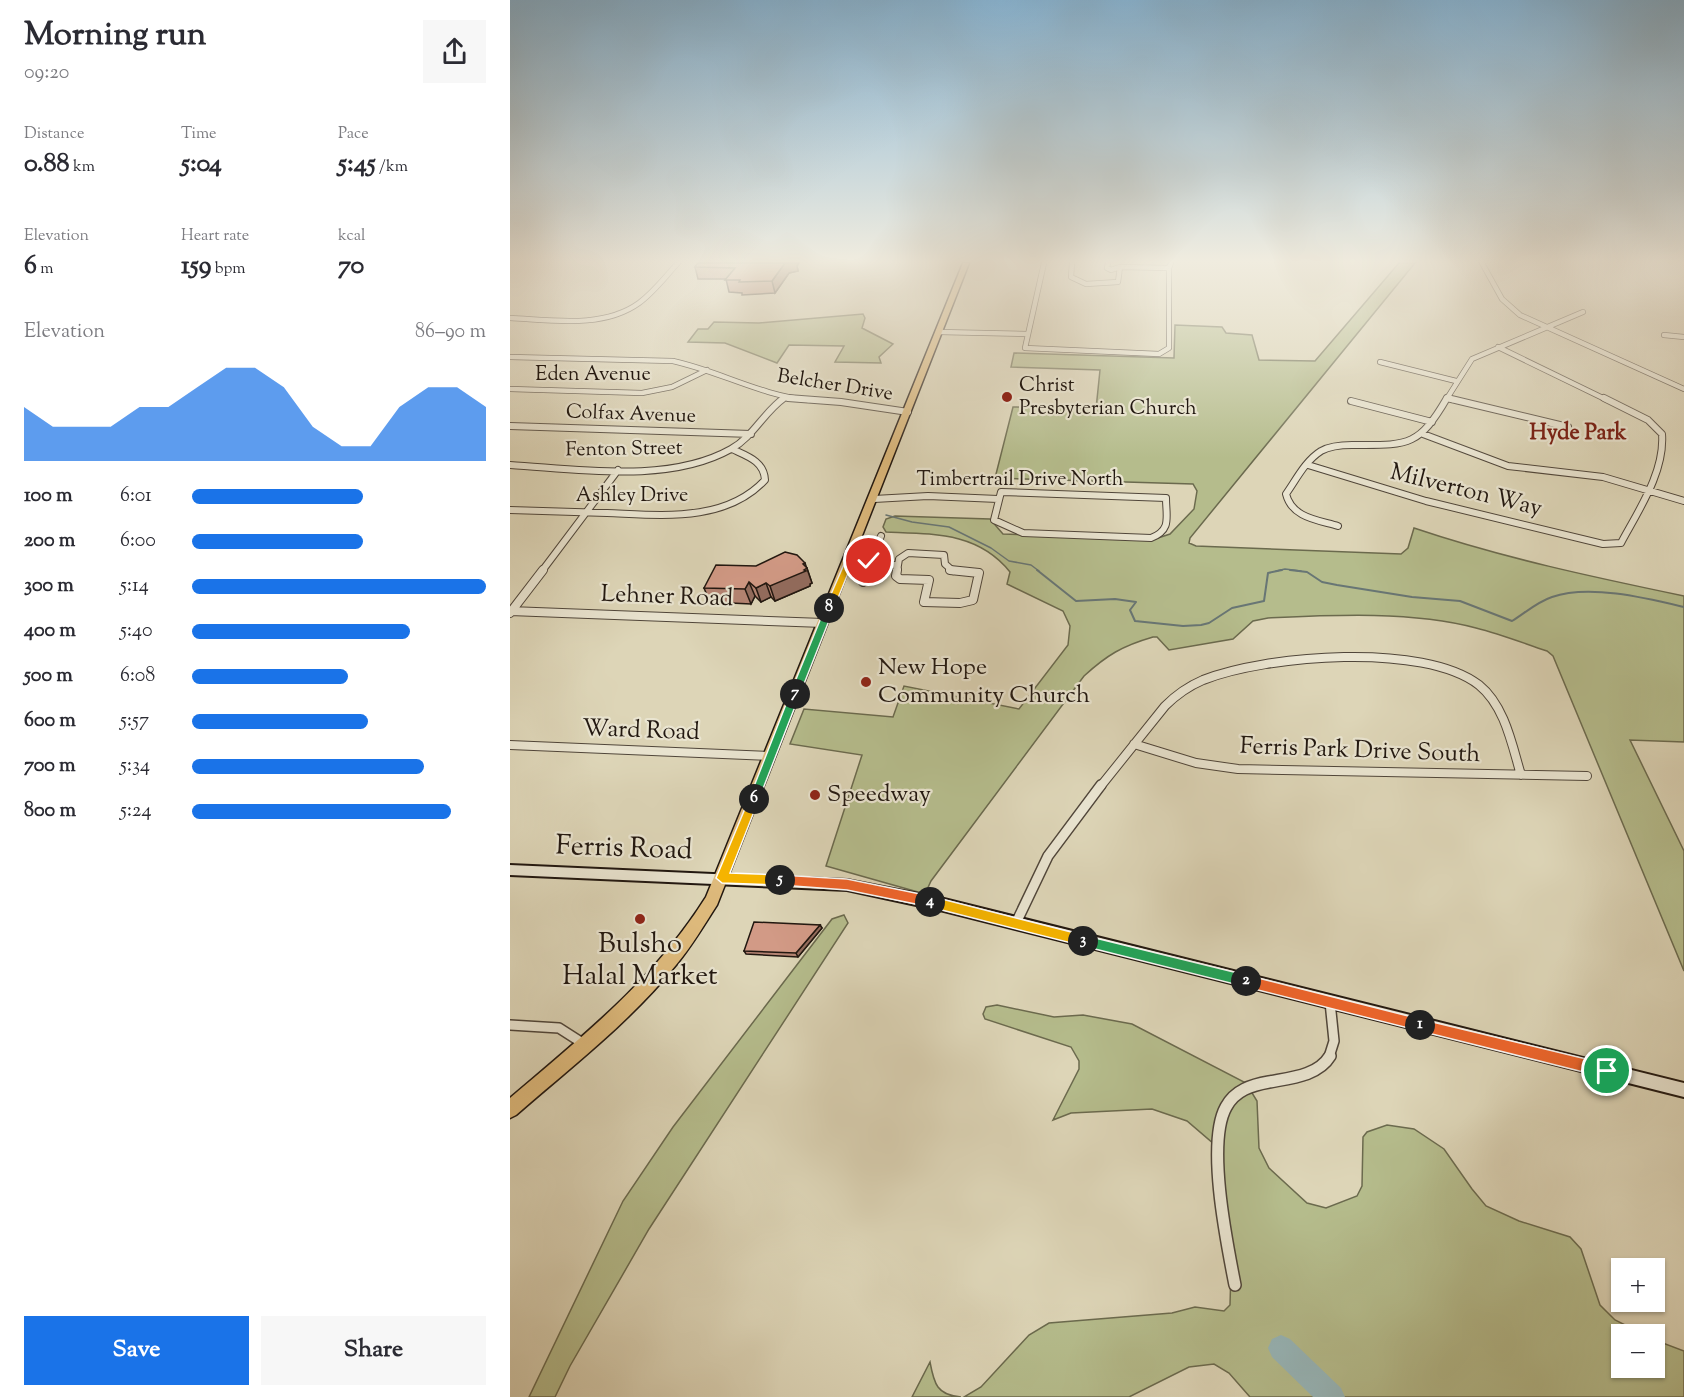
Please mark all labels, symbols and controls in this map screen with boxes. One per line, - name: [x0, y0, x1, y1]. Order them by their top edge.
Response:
- text: Morning run: [24, 12, 206, 60]
- button: share: [423, 20, 486, 83]
- text: 09:20: [24, 59, 69, 88]
- text: Distance: [24, 123, 84, 146]
- text: Time: [181, 123, 217, 146]
- text: Pace: [338, 123, 369, 146]
- text: 0.88: [24, 146, 70, 183]
- text: 5:04: [181, 146, 222, 183]
- text: 5:45: [338, 146, 376, 183]
- text: km: [70, 156, 95, 179]
- text: /km: [376, 156, 408, 179]
- text: Elevation: [24, 225, 89, 248]
- text: Heart rate: [181, 225, 249, 248]
- text: kcal: [338, 225, 366, 248]
- text: 6: [24, 248, 37, 285]
- text: 159: [181, 248, 211, 285]
- text: 70: [338, 248, 364, 285]
- text: m: [37, 258, 54, 281]
- text: bpm: [211, 258, 246, 281]
- text: Elevation: [24, 318, 105, 347]
- text: 86–90 m: [415, 318, 486, 347]
- street label: Eden Avenue: [535, 361, 651, 390]
- street label: Belcher Drive: [775, 363, 895, 409]
- place label: Christ Presbyterian Church: [1019, 372, 1197, 424]
- marker: Christ Presbyterian Church: [1000, 390, 1014, 404]
- street label: Colfax Avenue: [565, 398, 697, 432]
- district label: Hyde Park: [1529, 418, 1627, 450]
- street label: Fenton Street: [565, 434, 683, 466]
- street label: Milverton Way: [1386, 456, 1546, 526]
- street label: Timbertrail Drive North: [916, 466, 1124, 495]
- text: 100 m: [24, 482, 73, 511]
- text: 6:01: [120, 482, 152, 511]
- street label: Ashley Drive: [576, 482, 688, 511]
- text: 200 m: [24, 527, 75, 556]
- text: 6:00: [120, 527, 156, 556]
- pin: [843, 535, 894, 586]
- icon: check: [852, 544, 885, 577]
- text: 300 m: [24, 572, 74, 601]
- text: 5:14: [120, 572, 149, 601]
- street label: Lehner Road: [600, 578, 734, 616]
- pin: 8: [814, 593, 844, 623]
- text: 8: [825, 596, 833, 619]
- text: 400 m: [24, 617, 76, 646]
- text: 5:40: [120, 617, 153, 646]
- place label: New Hope Community Church: [878, 651, 1090, 713]
- text: 500 m: [24, 662, 73, 691]
- text: 6:08: [120, 662, 155, 691]
- marker: New Hope Community Church: [859, 675, 873, 689]
- pin: 7: [780, 679, 810, 709]
- text: 7: [791, 682, 799, 705]
- text: 600 m: [24, 707, 76, 736]
- text: 5:57: [120, 707, 149, 736]
- street label: Ward Road: [582, 712, 701, 750]
- street label: Ferris Park Drive South: [1239, 730, 1481, 772]
- text: 700 m: [24, 752, 76, 781]
- text: 5:34: [120, 752, 150, 781]
- place label: Speedway: [827, 778, 931, 812]
- pin: 6: [739, 784, 769, 814]
- text: 6: [750, 787, 758, 810]
- marker: Speedway: [808, 788, 822, 802]
- text: 800 m: [24, 797, 76, 826]
- text: 5:24: [120, 797, 151, 826]
- street label: Ferris Road: [555, 827, 693, 871]
- pin: 5: [765, 865, 795, 895]
- text: 5: [777, 868, 783, 891]
- pin: 4: [915, 887, 945, 917]
- text: 4: [926, 890, 934, 913]
- marker: Bulsho Halal Market: [633, 912, 647, 926]
- place label: Bulsho Halal Market: [562, 925, 718, 997]
- pin: 3: [1068, 926, 1098, 956]
- text: 3: [1080, 929, 1086, 952]
- pin: 2: [1231, 966, 1261, 996]
- text: 2: [1242, 969, 1250, 992]
- pin: 1: [1405, 1010, 1435, 1040]
- text: 1: [1417, 1013, 1423, 1036]
- pin: [1581, 1045, 1632, 1096]
- icon: arrive: [1590, 1054, 1623, 1087]
- map controls: [1611, 1258, 1665, 1378]
- button: +: [1611, 1258, 1665, 1312]
- button: Save: [24, 1316, 249, 1385]
- button: Share: [261, 1316, 486, 1385]
- button: −: [1611, 1324, 1665, 1378]

